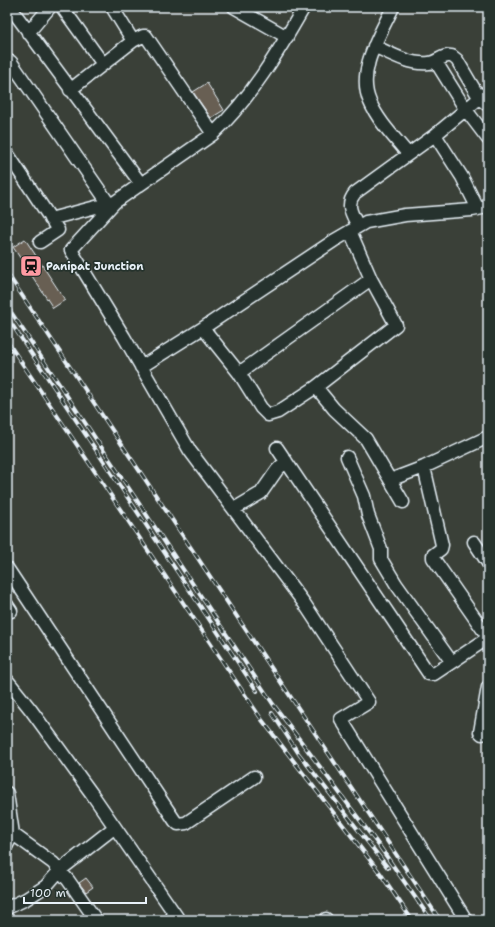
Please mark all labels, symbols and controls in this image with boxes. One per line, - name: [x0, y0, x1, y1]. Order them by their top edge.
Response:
- station icon: Panipat Junction: [18, 253, 44, 279]
- place label: Panipat Junction: [46, 259, 144, 274]
- scale bar: [24, 879, 146, 905]
- text: 100 m: [30, 885, 66, 901]

